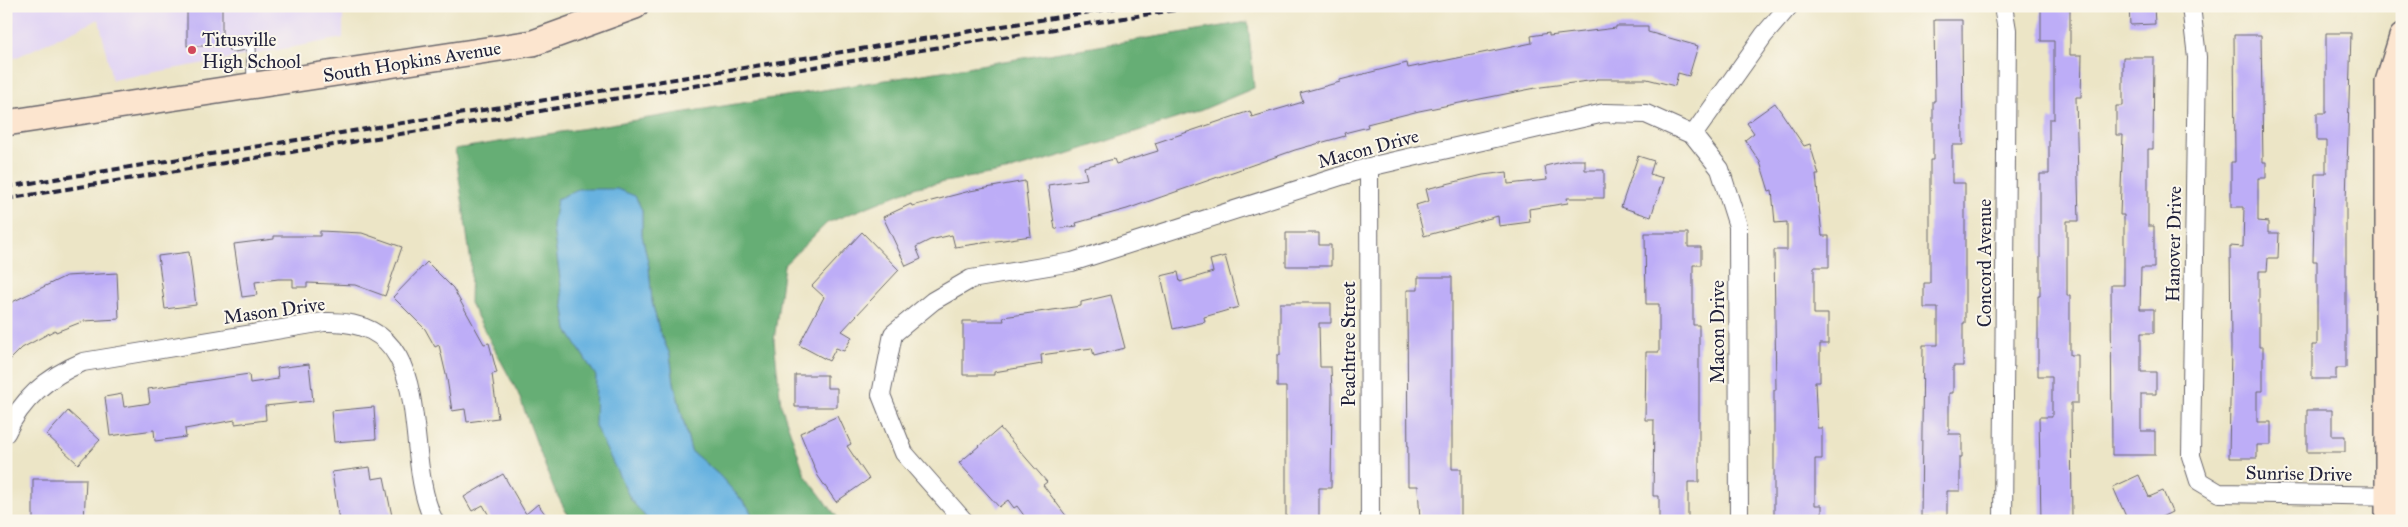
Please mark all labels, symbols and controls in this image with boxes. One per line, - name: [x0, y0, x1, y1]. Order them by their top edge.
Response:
- place label: Titusville High School: [202, 28, 302, 74]
- street label: South Hopkins Avenue: [321, 36, 503, 87]
- marker: Titusville High School: [186, 44, 198, 56]
- street label: Macon Drive: [1315, 124, 1421, 173]
- street label: Hanover Drive: [2161, 186, 2186, 302]
- street label: Concord Avenue: [1973, 199, 1996, 327]
- street label: Macon Drive: [1706, 280, 1729, 384]
- street label: Peachtree Street: [1337, 281, 1360, 407]
- street label: Mason Drive: [222, 292, 327, 329]
- street label: Sunrise Drive: [2246, 461, 2353, 486]

